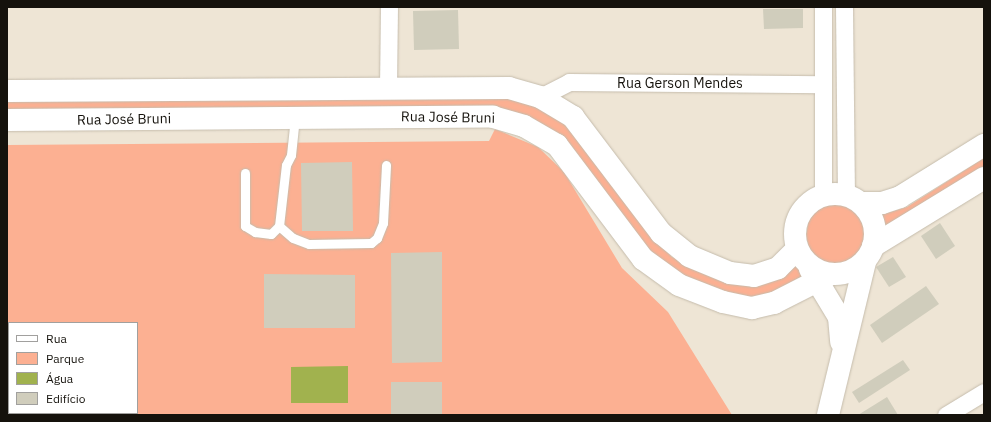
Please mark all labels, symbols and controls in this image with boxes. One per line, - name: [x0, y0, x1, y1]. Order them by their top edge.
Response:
- street label: Rua Gerson Mendes: [617, 75, 743, 91]
- street label: Rua José Bruni: [401, 108, 495, 126]
- street label: Rua José Bruni: [77, 110, 171, 128]
- legend: [8, 322, 138, 414]
- text: Rua: [46, 331, 67, 346]
- text: Parque: [46, 351, 84, 366]
- text: Água: [46, 371, 73, 386]
- text: Edifício: [46, 391, 85, 406]

